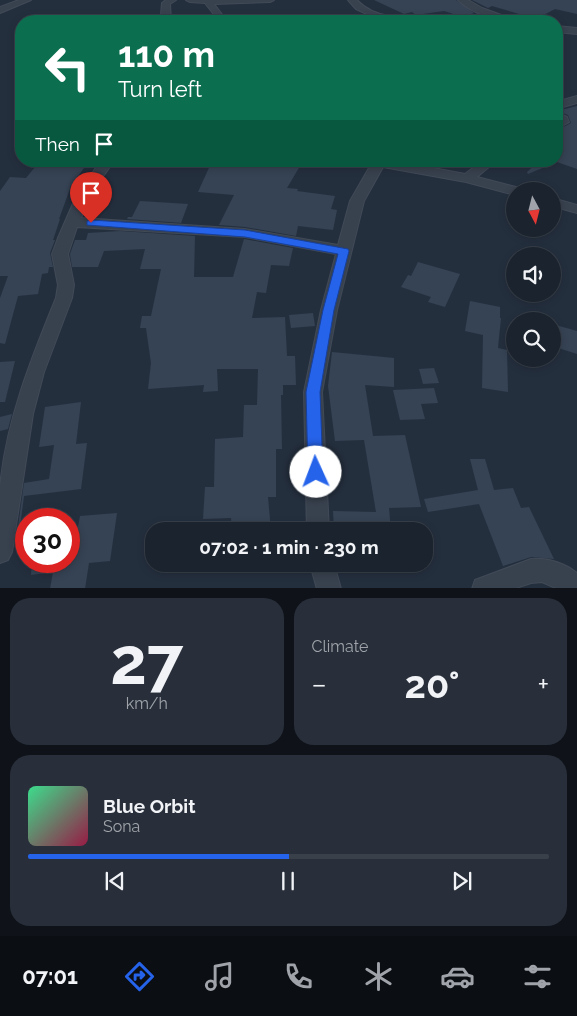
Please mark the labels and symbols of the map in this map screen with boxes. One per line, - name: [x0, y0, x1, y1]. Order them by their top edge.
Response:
- pin: [70, 172, 112, 223]
- north arrow: [506, 182, 561, 238]
- position arrow: [289, 445, 341, 497]
- speed limit sign: 30: [15, 508, 80, 573]

